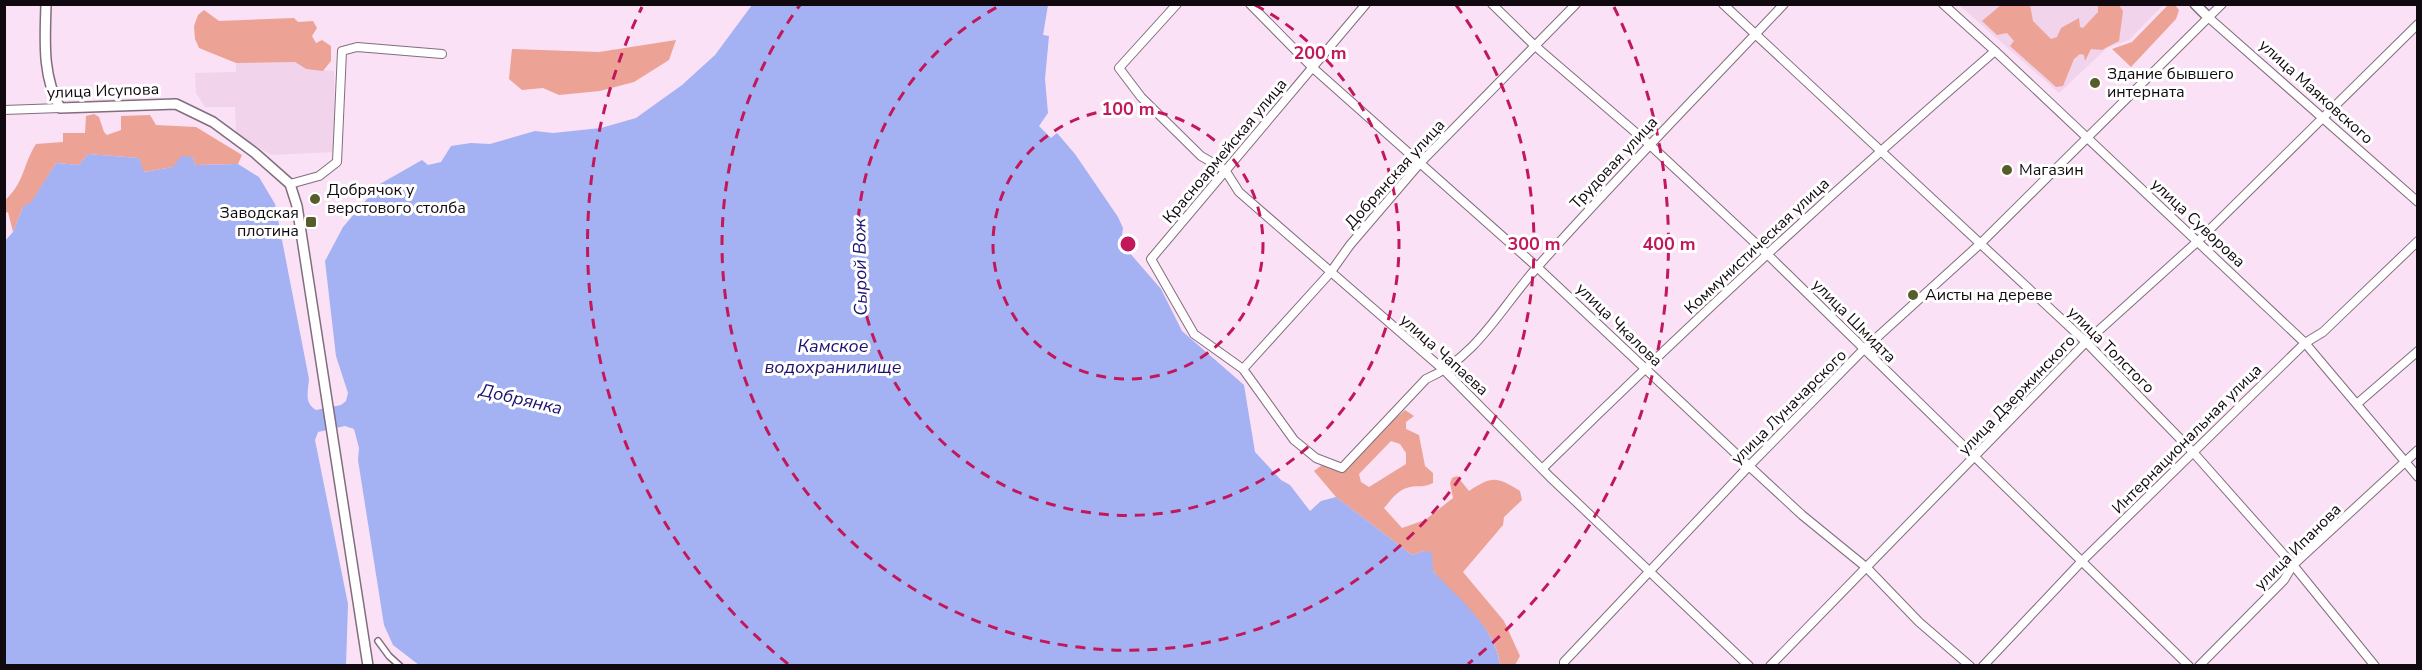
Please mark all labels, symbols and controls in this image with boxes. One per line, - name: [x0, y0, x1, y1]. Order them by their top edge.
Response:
- street label: улица Маяковского: [2254, 35, 2378, 149]
- text: 200 m: [1293, 41, 1347, 65]
- place label: Здание бывшего интерната: [2107, 63, 2234, 103]
- street label: Красноармейская улица: [1158, 74, 1292, 228]
- marker: Здание бывшего интерната: [2088, 76, 2102, 90]
- street label: улица Исупова: [46, 78, 160, 104]
- text: 100 m: [1101, 97, 1155, 121]
- street label: Трудовая улица: [1565, 112, 1663, 214]
- street label: Добрянская улица: [1340, 115, 1450, 233]
- place label: Магазин: [2019, 159, 2084, 181]
- marker: Магазин: [2000, 163, 2014, 177]
- street label: Коммунистическая улица: [1680, 173, 1834, 319]
- street label: улица Суворова: [2146, 174, 2250, 272]
- place label: Добрячок у верстового столба: [327, 179, 466, 219]
- marker: Добрячок у верстового столба: [308, 192, 322, 206]
- place label: Заводская плотина: [220, 202, 299, 242]
- marker: Заводская плотина: [304, 215, 318, 229]
- water label: Сырой Вож: [847, 217, 873, 316]
- text: 300 m: [1507, 232, 1561, 256]
- text: 400 m: [1642, 232, 1696, 256]
- centre of rings: [1118, 234, 1138, 254]
- street label: улица Шмидта: [1807, 274, 1901, 368]
- street label: улица Чкалова: [1571, 278, 1667, 372]
- place label: Аисты на дереве: [1925, 284, 2052, 306]
- marker: Аисты на дереве: [1906, 288, 1920, 302]
- street label: улица Толстого: [2063, 302, 2159, 398]
- street label: улица Чапаева: [1395, 309, 1493, 401]
- street label: улица Дзержинского: [1954, 330, 2080, 460]
- water label: Камское водохранилище: [764, 334, 902, 379]
- street label: улица Луначарского: [1726, 344, 1852, 470]
- street label: Интернациональная улица: [2107, 359, 2267, 519]
- water label: Добрянка: [476, 378, 565, 420]
- street label: улица Ипанова: [2250, 499, 2346, 595]

